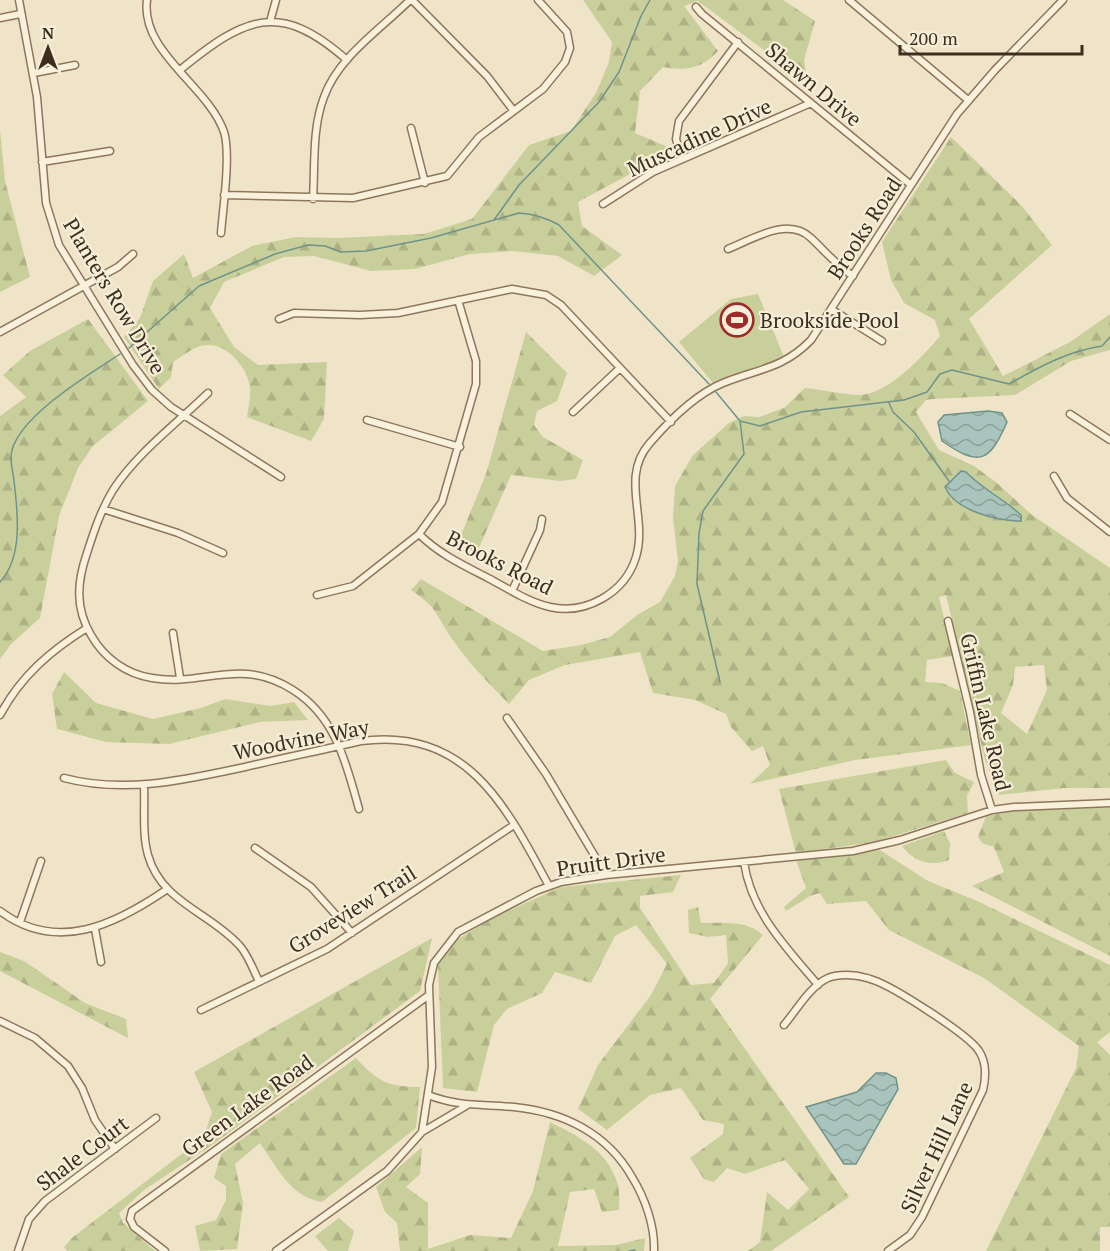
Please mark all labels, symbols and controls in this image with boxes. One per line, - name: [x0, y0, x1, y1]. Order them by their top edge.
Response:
- north arrow: [18, 18, 78, 78]
- scale bar: [900, 18, 1082, 56]
- text: N: [42, 22, 54, 44]
- text: 200 m: [909, 26, 958, 50]
- street label: Shawn Drive: [760, 36, 868, 132]
- street label: Muscadine Drive: [622, 91, 776, 183]
- street label: Brooks Road: [821, 171, 908, 284]
- street label: Planters Row Drive: [57, 213, 173, 379]
- sports icon: Brookside Pool: [719, 302, 755, 338]
- place label: Brookside Pool: [760, 306, 899, 334]
- street label: Brooks Road: [442, 523, 558, 601]
- street label: Griffin Lake Road: [954, 630, 1018, 794]
- street label: Woodvine Way: [231, 712, 372, 766]
- street label: Pruitt Drive: [555, 840, 667, 882]
- street label: Groveview Trail: [283, 858, 421, 960]
- street label: Green Lake Road: [175, 1047, 319, 1162]
- street label: Silver Hill Lane: [893, 1077, 979, 1217]
- street label: Shale Court: [30, 1109, 134, 1197]

